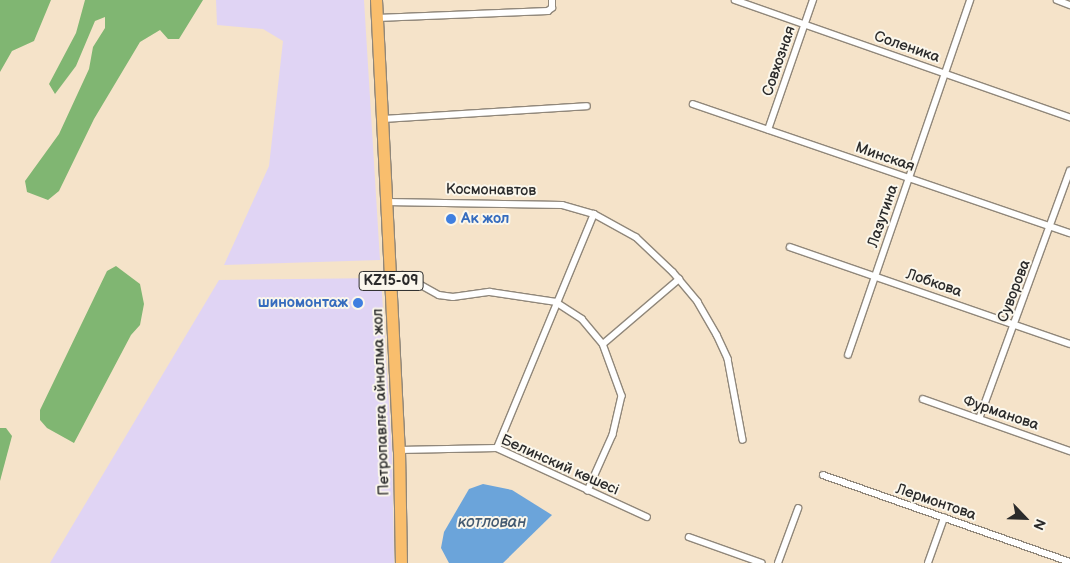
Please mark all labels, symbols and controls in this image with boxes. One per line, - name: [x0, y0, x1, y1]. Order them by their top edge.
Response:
- street label: Совхозная: [759, 24, 799, 98]
- street label: Соленика: [872, 27, 942, 67]
- street label: Минская: [853, 138, 917, 176]
- street label: Космонавтов: [446, 180, 536, 200]
- street label: Лазутина: [864, 182, 902, 250]
- place label: Ак жол: [461, 210, 509, 228]
- marker: Ак жол: [445, 213, 457, 225]
- street label: Суворова: [994, 257, 1034, 325]
- street label: Лобкова: [904, 265, 964, 301]
- road number: KZ15-09: [358, 270, 424, 292]
- place label: шиномонтаж: [258, 294, 348, 312]
- marker: шиномонтаж: [352, 297, 364, 309]
- street label: Петропавлға айналма жол: [369, 308, 393, 496]
- street label: Фурманова: [961, 392, 1041, 434]
- street label: Белинский көшесі: [498, 431, 622, 499]
- street label: Лермонтова: [893, 480, 979, 524]
- north arrow: [1000, 493, 1050, 543]
- water label: котлован: [458, 513, 526, 533]
- text: N: [1029, 516, 1049, 533]

